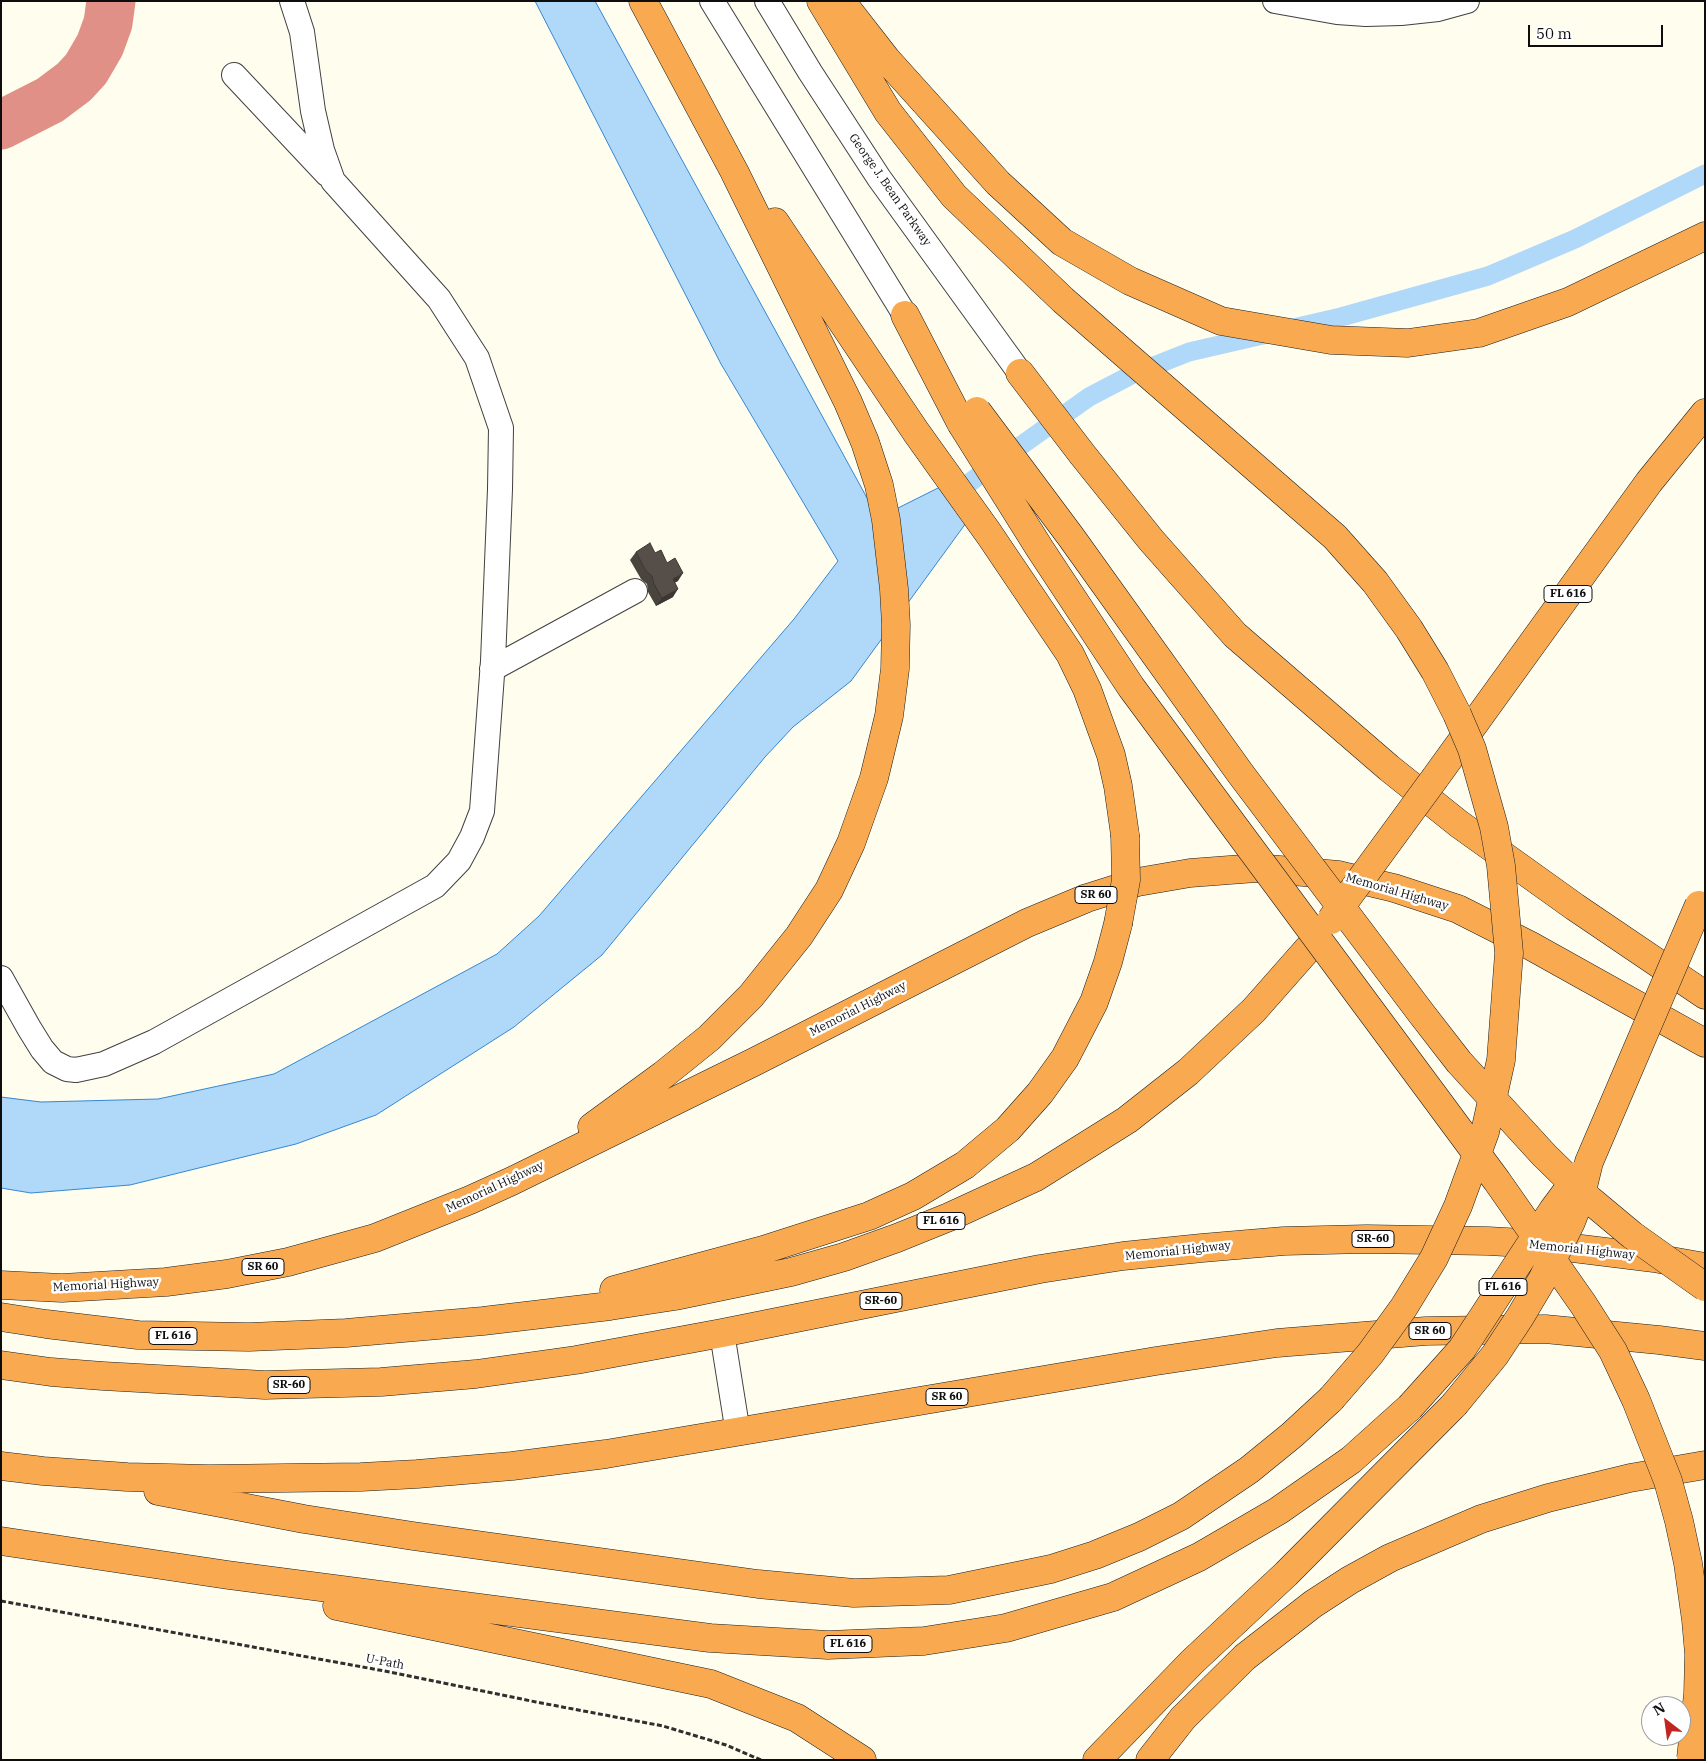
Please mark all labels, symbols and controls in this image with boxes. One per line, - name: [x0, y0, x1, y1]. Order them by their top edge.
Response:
- scale bar: [1531, 15, 1666, 47]
- text: 50 m: [1536, 24, 1572, 43]
- street label: George J. Bean Parkway: [846, 131, 934, 249]
- road number: FL 616: [1544, 586, 1592, 602]
- street label: Memorial Highway: [1344, 870, 1450, 914]
- road number: SR 60: [1075, 886, 1117, 904]
- street label: Memorial Highway: [807, 978, 909, 1040]
- street label: Memorial Highway: [444, 1158, 546, 1216]
- road number: FL 616: [917, 1212, 965, 1230]
- road number: SR-60: [1352, 1230, 1394, 1248]
- street label: Memorial Highway: [1528, 1237, 1636, 1263]
- street label: Memorial Highway: [1124, 1238, 1232, 1264]
- road number: SR 60: [242, 1258, 284, 1276]
- street label: Memorial Highway: [53, 1275, 159, 1295]
- road number: FL 616: [1479, 1278, 1527, 1295]
- road number: SR-60: [860, 1292, 902, 1310]
- road number: SR 60: [1409, 1322, 1451, 1340]
- road number: FL 616: [149, 1328, 197, 1344]
- road number: SR-60: [268, 1376, 310, 1394]
- road number: SR 60: [926, 1388, 968, 1405]
- road number: FL 616: [824, 1636, 872, 1652]
- street label: U-Path: [365, 1651, 405, 1673]
- north arrow: [1641, 1696, 1691, 1746]
- text: N: [1650, 1698, 1668, 1719]

